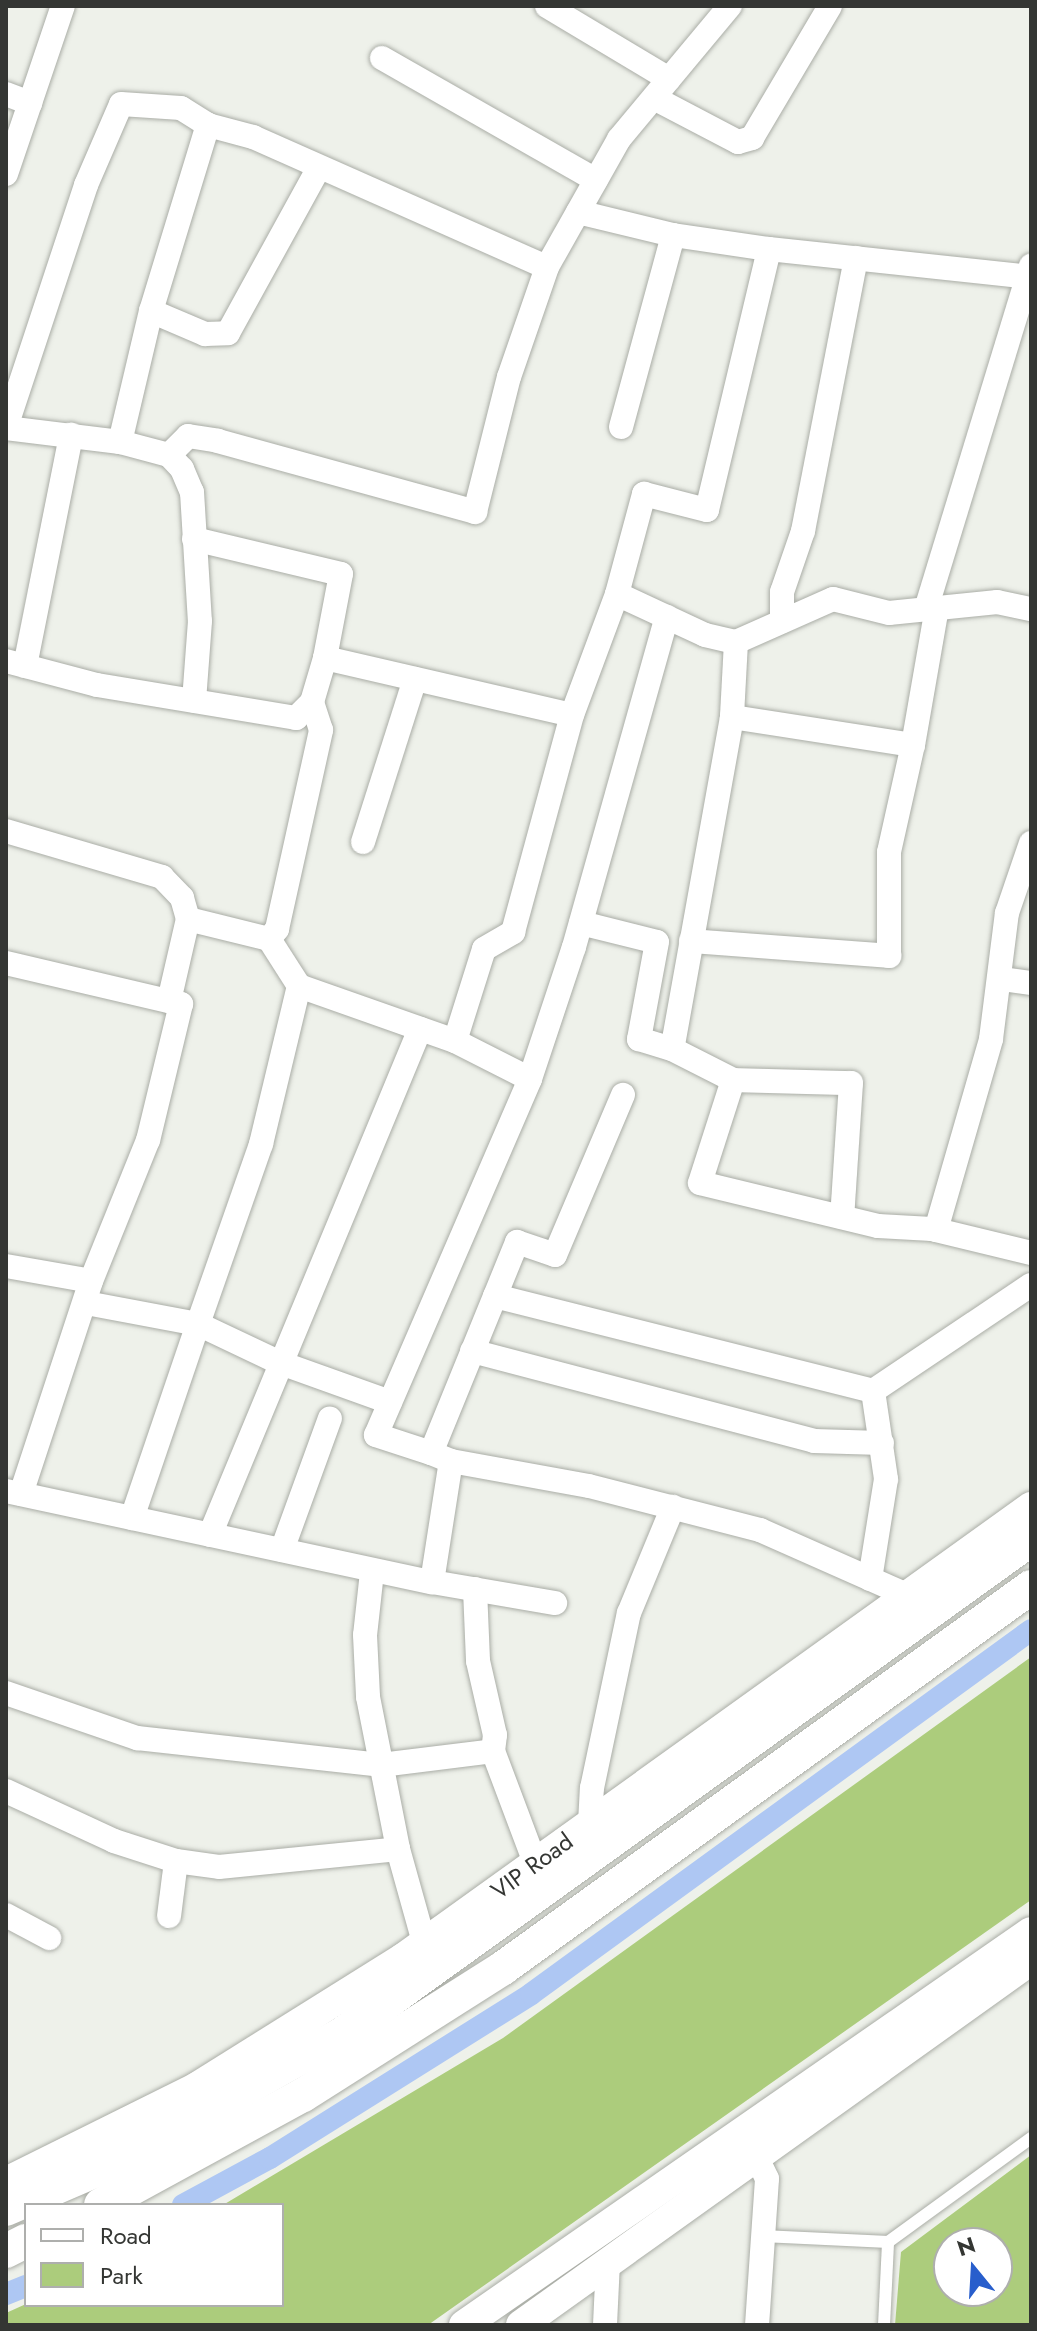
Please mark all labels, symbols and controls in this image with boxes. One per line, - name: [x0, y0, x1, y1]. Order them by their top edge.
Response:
- street label: VIP Road: [486, 1827, 578, 1905]
- legend: [24, 2203, 284, 2307]
- text: Road: [100, 2218, 152, 2253]
- north arrow: [933, 2227, 1013, 2307]
- text: N: [953, 2228, 979, 2264]
- text: Park: [100, 2258, 143, 2293]

